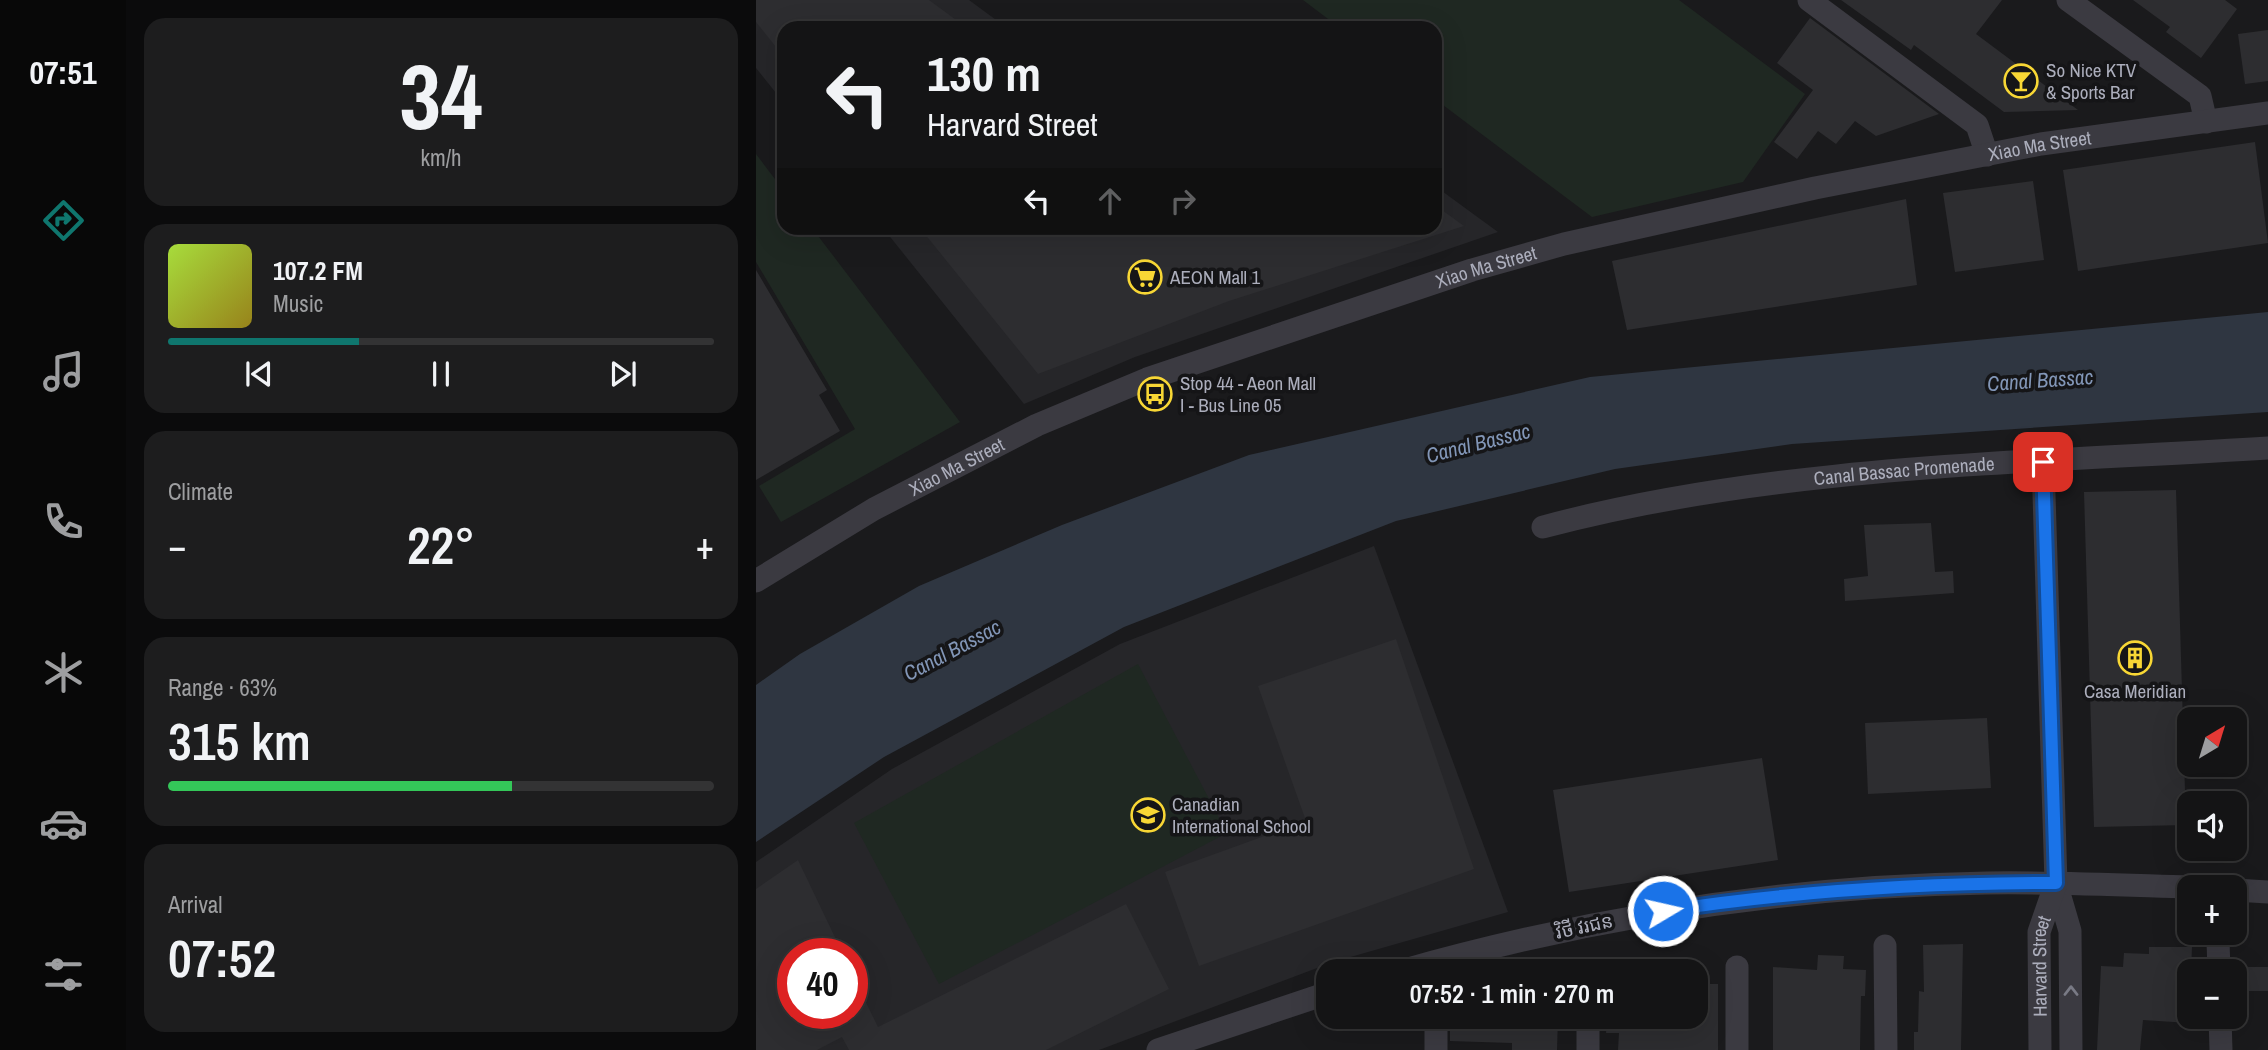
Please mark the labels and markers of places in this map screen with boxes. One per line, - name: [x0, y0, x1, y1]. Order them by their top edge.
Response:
- place label: So Nice KTV & Sports Bar: [2046, 57, 2137, 105]
- bar icon: So Nice KTV & Sports Bar: [2002, 62, 2040, 100]
- supermarket icon: AEON Mall 1: [1126, 258, 1164, 296]
- place label: AEON Mall 1: [1169, 264, 1260, 290]
- place label: Stop 44 - Aeon Mall I - Bus Line 05: [1180, 370, 1316, 418]
- bus stop icon: Stop 44 - Aeon Mall I - Bus Line 05: [1136, 375, 1174, 413]
- pin: [2013, 432, 2073, 492]
- building icon: Casa Meridian: [2116, 639, 2154, 677]
- place label: Casa Meridian: [2084, 678, 2186, 704]
- place label: Canadian International School: [1172, 791, 1311, 839]
- school or university icon: Canadian International School: [1129, 796, 1167, 834]

